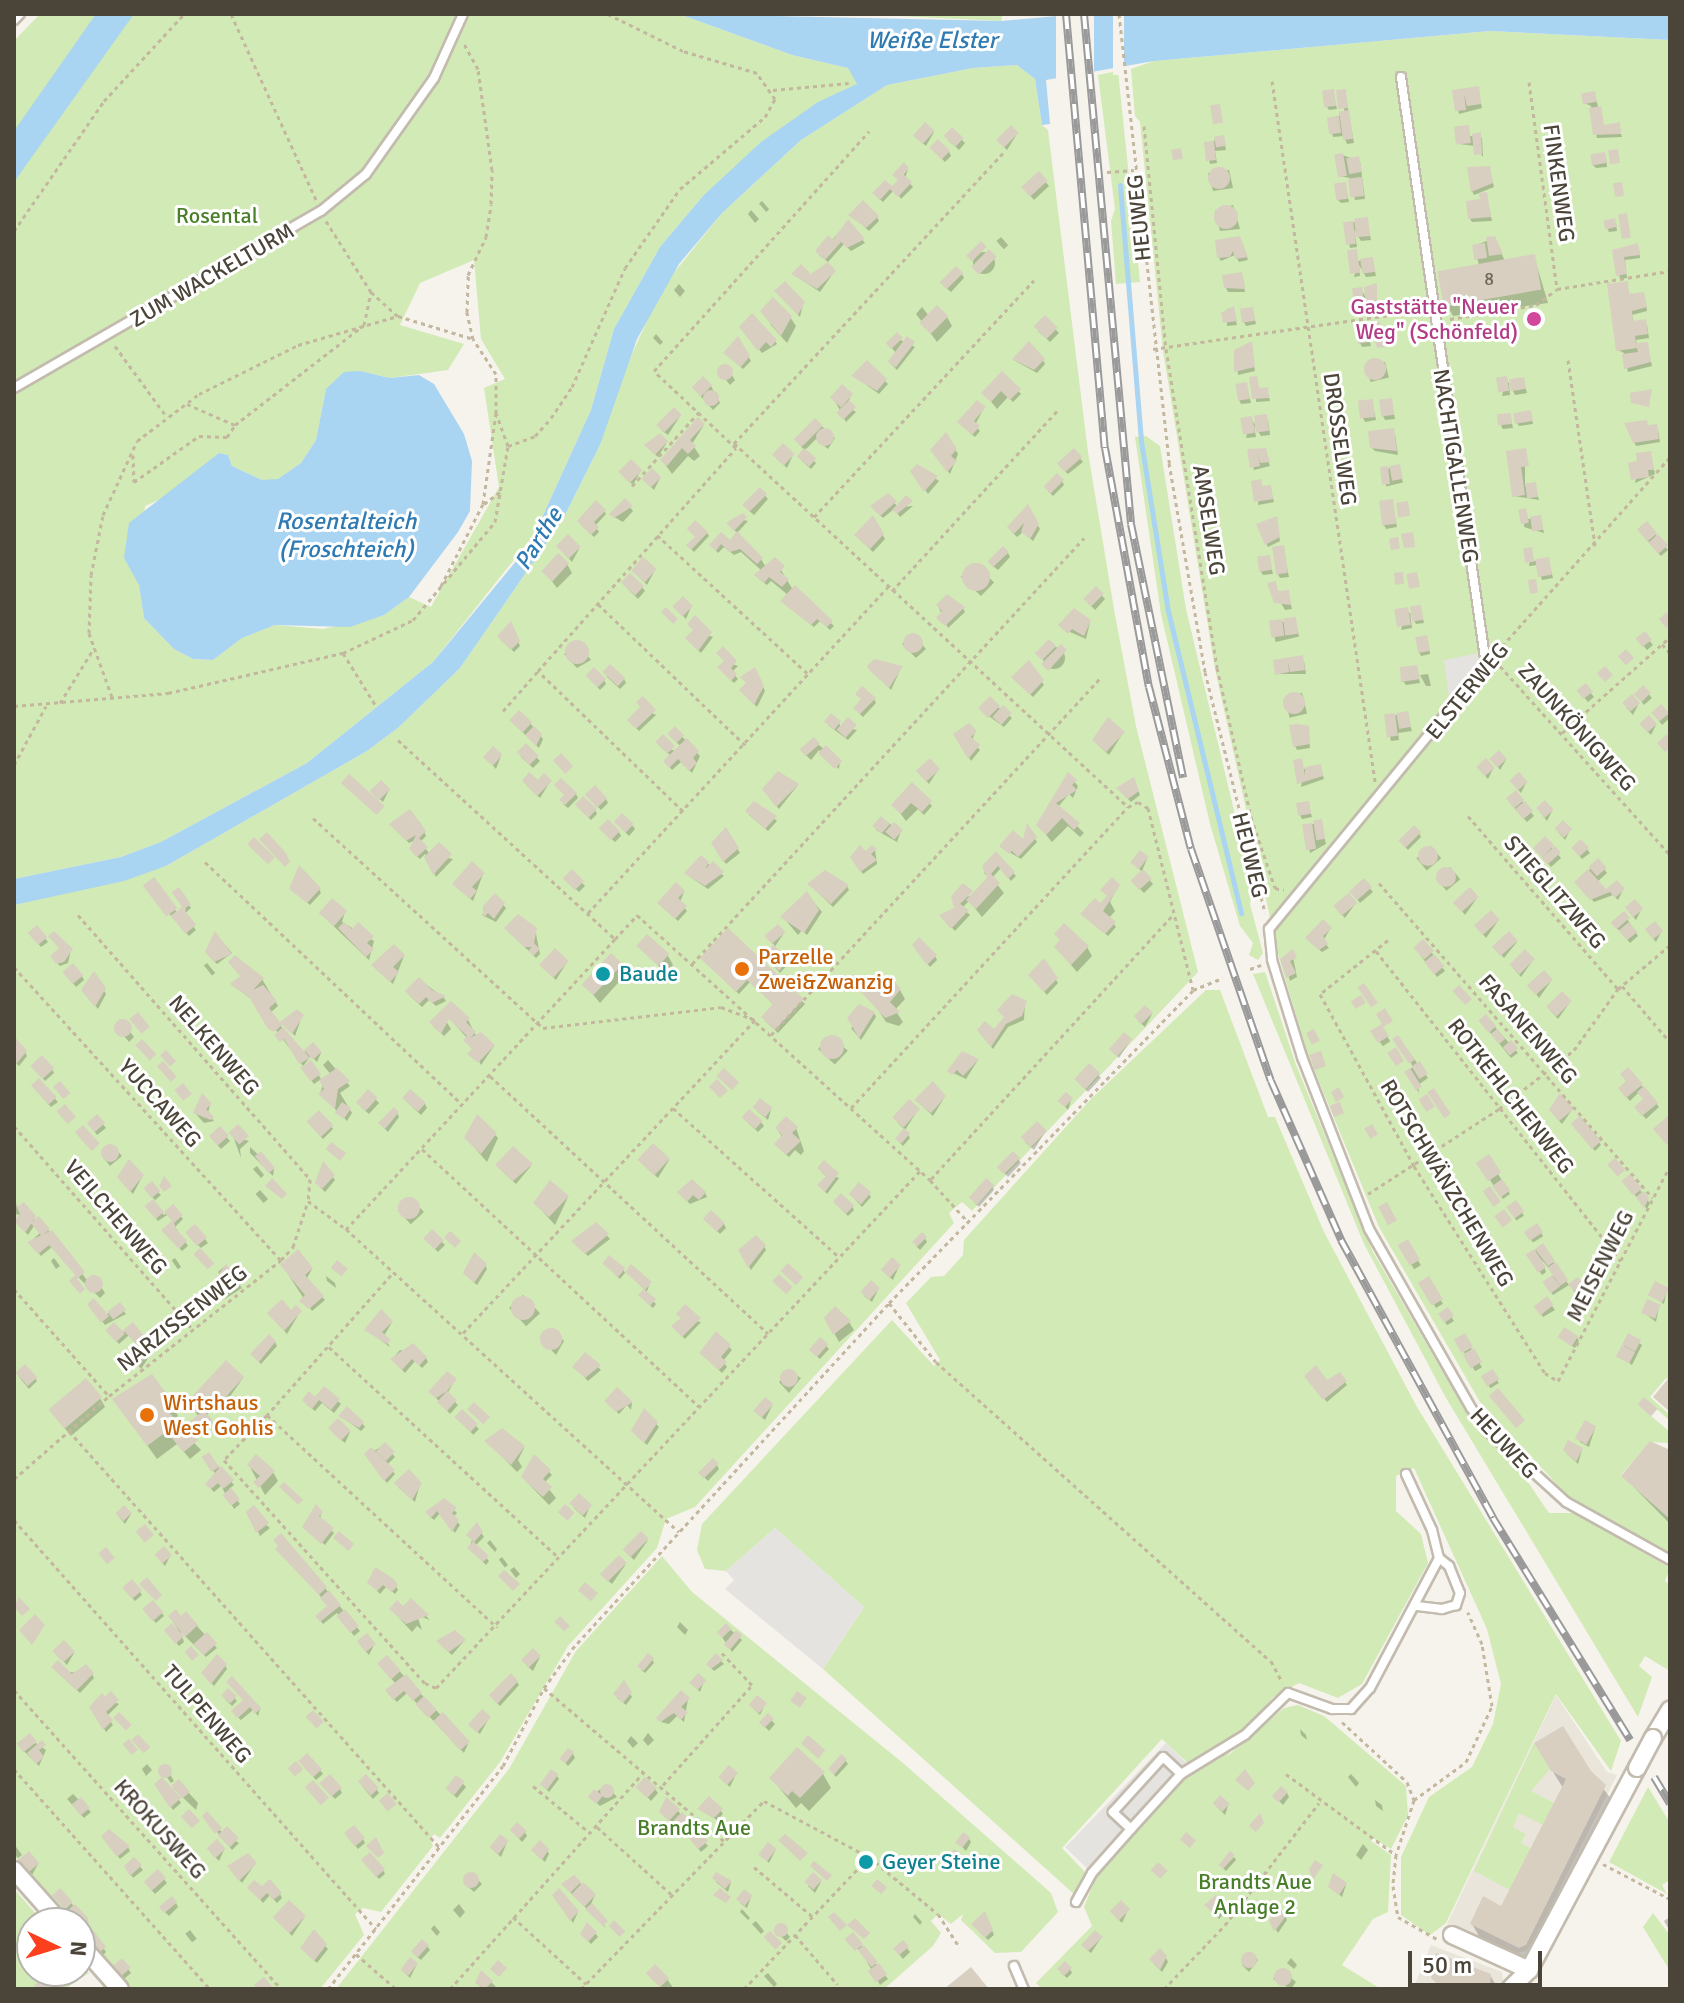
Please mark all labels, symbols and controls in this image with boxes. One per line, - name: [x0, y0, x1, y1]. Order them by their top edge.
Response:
- water label: Weiße Elster: [867, 27, 997, 55]
- street label: FINKENWEG: [1538, 122, 1580, 244]
- street label: HEUWEG: [1121, 173, 1157, 263]
- park label: Rosental: [176, 203, 258, 229]
- street label: ZUM WACKELTURM: [125, 217, 299, 333]
- house number: 8: [1484, 268, 1494, 290]
- place label: Gaststätte "Neuer Weg" (Schönfeld): [1351, 293, 1518, 344]
- marker: Gaststätte "Neuer Weg" (Schönfeld): [1525, 310, 1543, 328]
- street label: NACHTIGALLENWEG: [1428, 367, 1484, 565]
- street label: DROSSELWEG: [1318, 371, 1362, 507]
- street label: AMSELWEG: [1187, 463, 1231, 577]
- water label: Parthe: [509, 503, 569, 575]
- water label: Rosentalteich (Froschteich): [276, 508, 416, 564]
- street label: ELSTERWEG: [1420, 637, 1514, 745]
- street label: ZAUNKÖNIGWEG: [1513, 658, 1641, 796]
- street label: HEUWEG: [1227, 810, 1273, 900]
- street label: STIEGLITZWEG: [1499, 830, 1611, 954]
- place label: Parzelle Zwei&Zwanzig: [758, 943, 894, 994]
- marker: Parzelle Zwei&Zwanzig: [733, 960, 751, 978]
- place label: Baude: [619, 961, 678, 987]
- marker: Baude: [594, 965, 612, 983]
- street label: FASANENWEG: [1473, 969, 1583, 1089]
- street label: NELKENWEG: [163, 989, 265, 1101]
- street label: ROTKEHLCHENWEG: [1442, 1013, 1580, 1179]
- street label: YUCCAWEG: [113, 1053, 207, 1153]
- street label: ROTSCHWÄNZCHENWEG: [1375, 1075, 1519, 1291]
- street label: VEILCHENWEG: [59, 1154, 173, 1280]
- street label: MEISENWEG: [1561, 1206, 1639, 1326]
- street label: NARZISSENWEG: [112, 1259, 252, 1377]
- place label: Wirtshaus West Gohlis: [163, 1389, 274, 1440]
- street label: HEUWEG: [1465, 1402, 1543, 1484]
- marker: Wirtshaus West Gohlis: [138, 1406, 156, 1424]
- street label: TULPENWEG: [157, 1659, 257, 1769]
- street label: KROKUSWEG: [108, 1774, 212, 1884]
- park label: Brandts Aue: [637, 1815, 751, 1841]
- place label: Geyer Steine: [882, 1849, 1001, 1875]
- marker: Geyer Steine: [857, 1853, 875, 1871]
- park label: Brandts Aue Anlage 2: [1198, 1868, 1312, 1920]
- north arrow: [16, 1907, 96, 1987]
- scale bar: [1412, 1935, 1546, 1985]
- text: N: [64, 1940, 92, 1957]
- text: 50 m: [1422, 1950, 1472, 1980]

